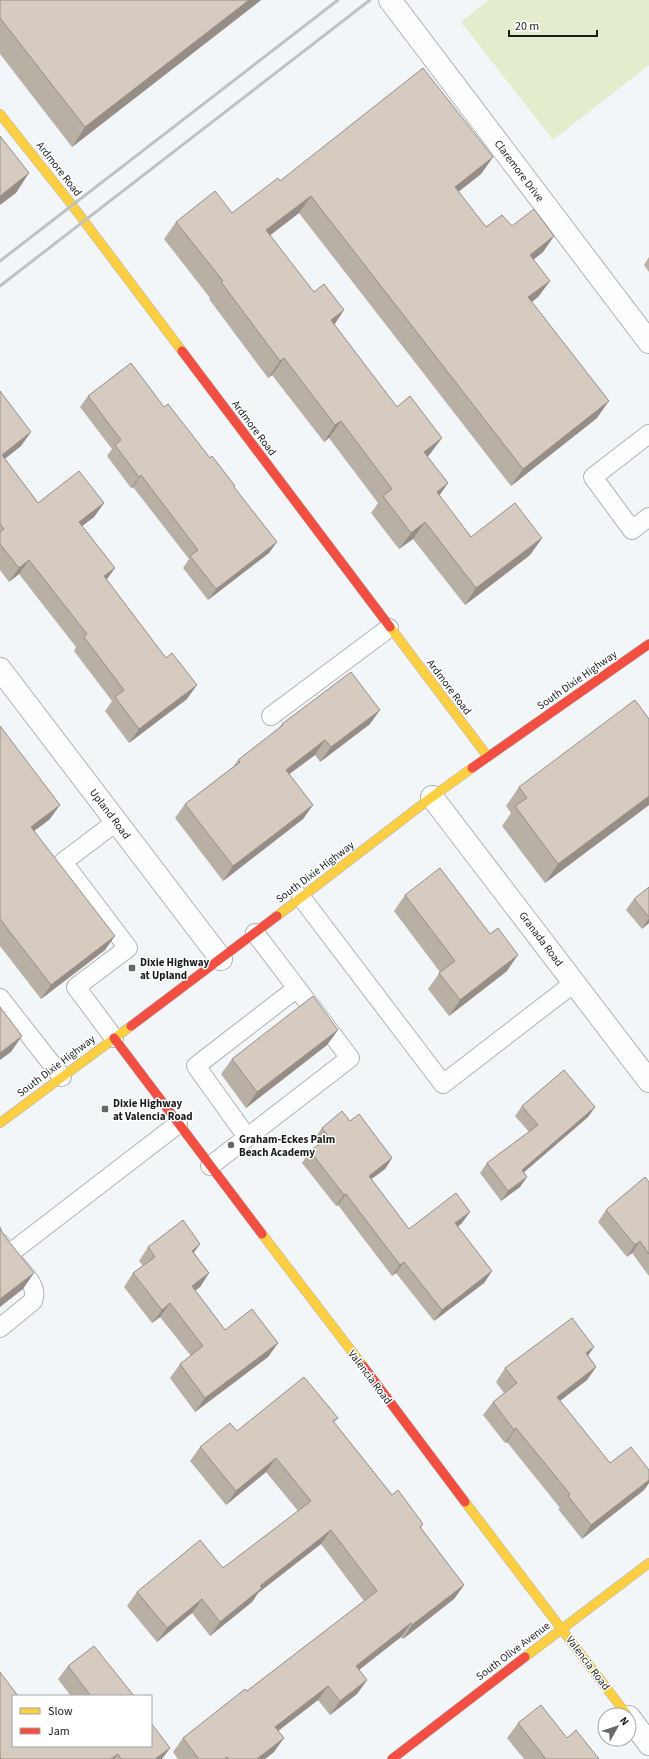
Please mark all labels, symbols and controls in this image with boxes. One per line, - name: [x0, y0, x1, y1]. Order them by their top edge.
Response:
- scale bar: [509, 12, 597, 38]
- text: 20 m: [515, 18, 539, 35]
- street label: Claremore Drive: [491, 137, 548, 206]
- street label: Ardmore Road: [33, 138, 85, 200]
- street label: Ardmore Road: [228, 397, 280, 459]
- street label: South Dixie Highway: [534, 647, 620, 713]
- street label: Ardmore Road: [423, 656, 475, 718]
- street label: Upland Road: [86, 786, 134, 842]
- street label: South Dixie Highway: [273, 838, 357, 906]
- street label: Granada Road: [515, 909, 567, 969]
- place label: Dixie Highway at Upland: [140, 955, 209, 983]
- marker: Dixie Highway at Upland: [127, 963, 137, 973]
- street label: South Dixie Highway: [14, 1032, 98, 1100]
- place label: Dixie Highway at Valencia Road: [113, 1096, 193, 1124]
- marker: Dixie Highway at Valencia Road: [100, 1104, 110, 1114]
- place label: Graham-Eckes Palm Beach Academy: [239, 1132, 335, 1160]
- marker: Graham-Eckes Palm Beach Academy: [226, 1140, 236, 1150]
- street label: Valencia Road: [345, 1347, 395, 1407]
- street label: South Olive Avenue: [473, 1618, 554, 1684]
- street label: Valencia Road: [563, 1633, 613, 1693]
- legend: [12, 1695, 152, 1747]
- text: Slow: [48, 1703, 73, 1720]
- north arrow: [597, 1707, 637, 1747]
- text: N: [616, 1713, 633, 1729]
- text: Jam: [48, 1723, 70, 1740]

